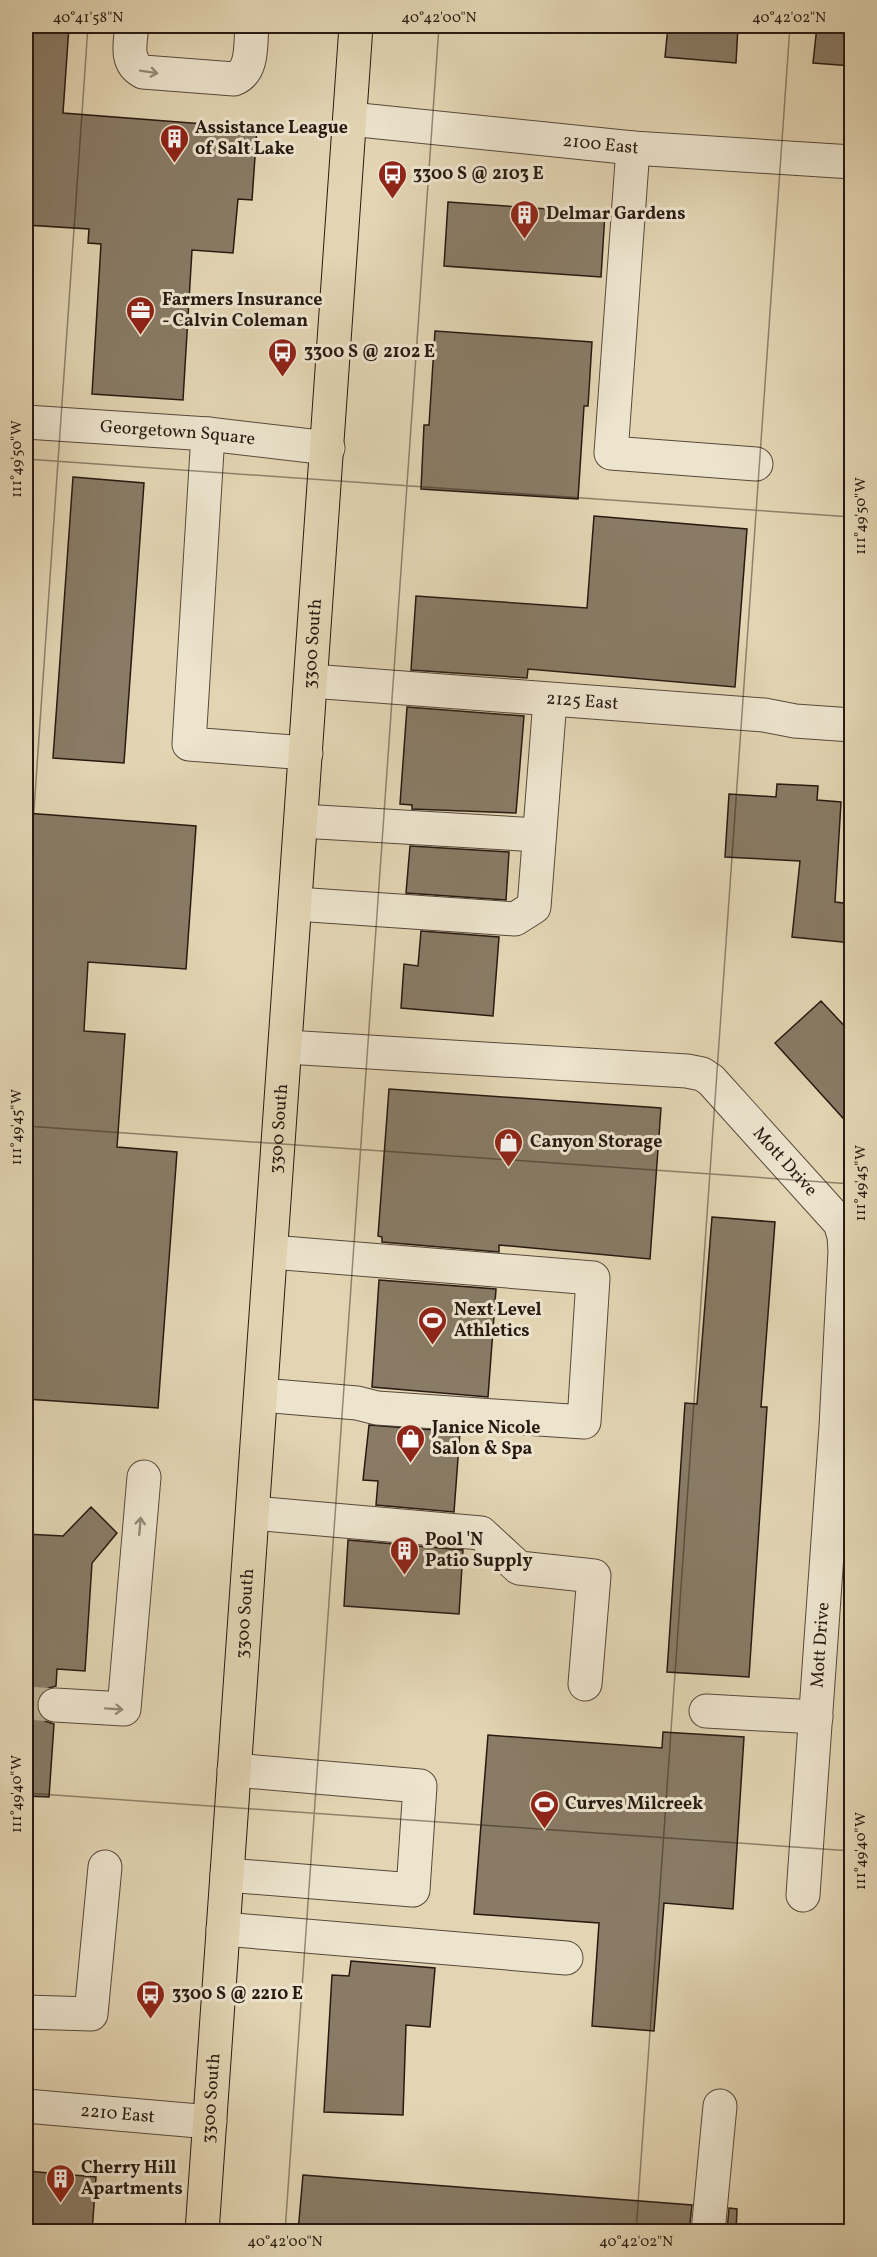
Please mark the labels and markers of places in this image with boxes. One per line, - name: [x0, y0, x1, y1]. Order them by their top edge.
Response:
- place label: Assistance League of Salt Lake: [195, 116, 348, 162]
- building icon: Assistance League of Salt Lake: [158, 122, 190, 164]
- bus stop icon: 3300 S @ 2103 E: [376, 158, 408, 200]
- place label: 3300 S @ 2103 E: [413, 162, 544, 187]
- building icon: Delmar Gardens: [509, 198, 541, 240]
- place label: Delmar Gardens: [546, 202, 686, 227]
- place label: Farmers Insurance - Calvin Coleman: [162, 288, 322, 334]
- office icon: Farmers Insurance - Calvin Coleman: [125, 294, 157, 336]
- bus stop icon: 3300 S @ 2102 E: [267, 336, 299, 378]
- place label: 3300 S @ 2102 E: [304, 340, 435, 365]
- shop icon: Canyon Storage: [493, 1126, 525, 1168]
- place label: Canyon Storage: [530, 1130, 662, 1155]
- place label: Next Level Athletics: [454, 1298, 542, 1344]
- sports icon: Next Level Athletics: [417, 1304, 449, 1346]
- place label: Janice Nicole Salon & Spa: [431, 1416, 541, 1462]
- shop icon: Janice Nicole Salon & Spa: [395, 1422, 427, 1464]
- place label: Pool 'N Patio Supply: [425, 1528, 533, 1574]
- building icon: Pool 'N Patio Supply: [388, 1534, 420, 1576]
- sports icon: Curves Milcreek: [528, 1788, 560, 1830]
- place label: Curves Milcreek: [565, 1792, 703, 1817]
- bus stop icon: 3300 S @ 2210 E: [135, 1978, 167, 2020]
- place label: 3300 S @ 2210 E: [172, 1982, 303, 2007]
- place label: Cherry Hill Apartments: [81, 2156, 183, 2202]
- building icon: Cherry Hill Apartments: [44, 2162, 76, 2204]

